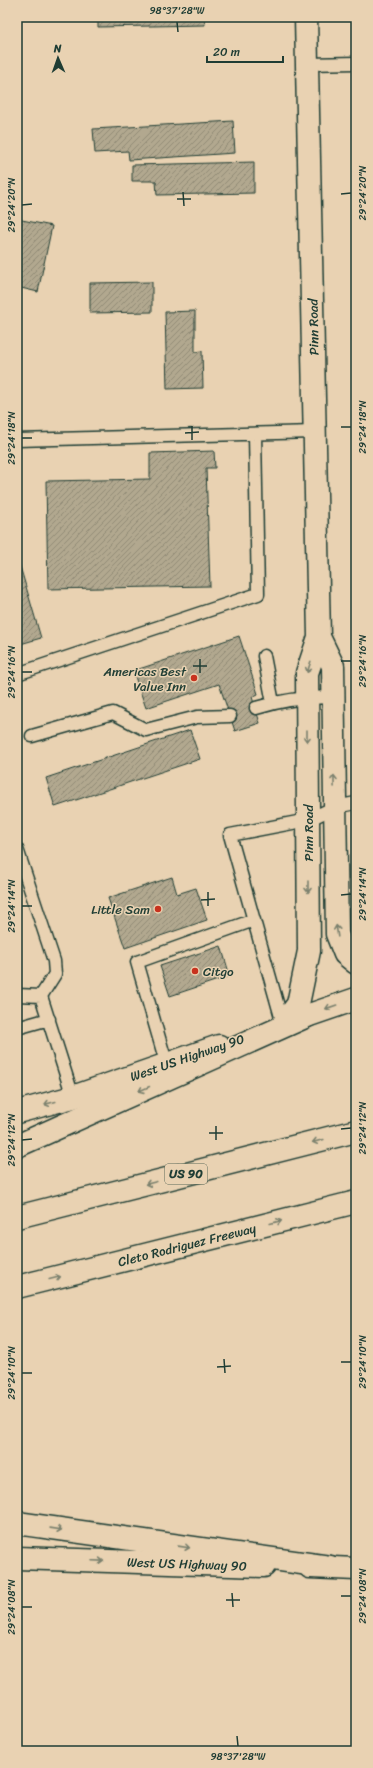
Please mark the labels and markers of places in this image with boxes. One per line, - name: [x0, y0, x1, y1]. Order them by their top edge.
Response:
- place label: Americas Best Value Inn: [102, 660, 187, 698]
- marker: Americas Best Value Inn: [189, 673, 199, 683]
- place label: Little Sam: [91, 898, 150, 921]
- marker: Little Sam: [153, 904, 163, 914]
- place label: Citgo: [203, 960, 234, 983]
- marker: Citgo: [190, 966, 200, 976]

